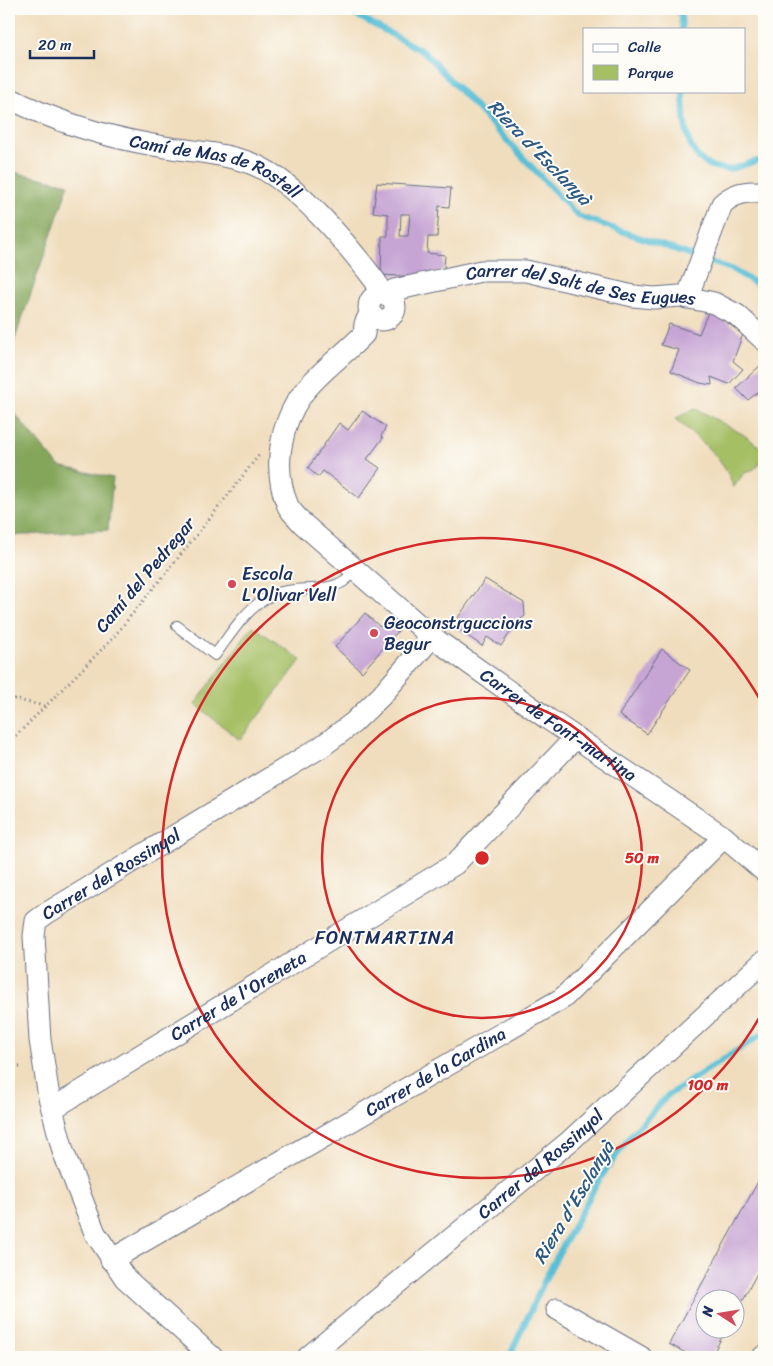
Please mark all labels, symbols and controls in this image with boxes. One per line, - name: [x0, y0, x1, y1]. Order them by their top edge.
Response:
- scale bar: [30, 28, 94, 60]
- legend: [583, 28, 746, 92]
- text: 20 m: [38, 32, 72, 58]
- text: Calle: [628, 34, 661, 60]
- text: Parque: [628, 60, 673, 86]
- water label: Riera d'Esclanyà: [480, 91, 601, 215]
- street label: Camí de Mas de Rostell: [127, 125, 310, 208]
- street label: Carrer del Salt de Ses Eugues: [463, 255, 700, 315]
- street label: Camí del Pedregar: [87, 509, 204, 640]
- place label: Escola L'Olivar Vell: [242, 558, 337, 611]
- marker: Escola L'Olivar Vell: [226, 578, 238, 590]
- place label: Geoconstrguccions Begur: [384, 607, 533, 660]
- marker: Geoconstrguccions Begur: [368, 627, 380, 639]
- street label: Carrer de Font-martina: [473, 659, 644, 790]
- street label: Carrer del Rossinyol: [35, 819, 188, 929]
- text: 50 m: [625, 845, 660, 871]
- centre of rings: [473, 849, 491, 867]
- district label: FONTMARTINA: [315, 921, 455, 954]
- street label: Carrer de l'Oreneta: [164, 942, 313, 1050]
- street label: Carrer de la Cardina: [359, 1018, 512, 1126]
- text: 100 m: [688, 1072, 729, 1098]
- street label: Carrer del Rossinyol: [470, 1100, 612, 1227]
- water label: Riera d'Esclanyà: [524, 1133, 624, 1270]
- north arrow: [696, 1288, 746, 1338]
- text: N: [694, 1304, 721, 1320]

